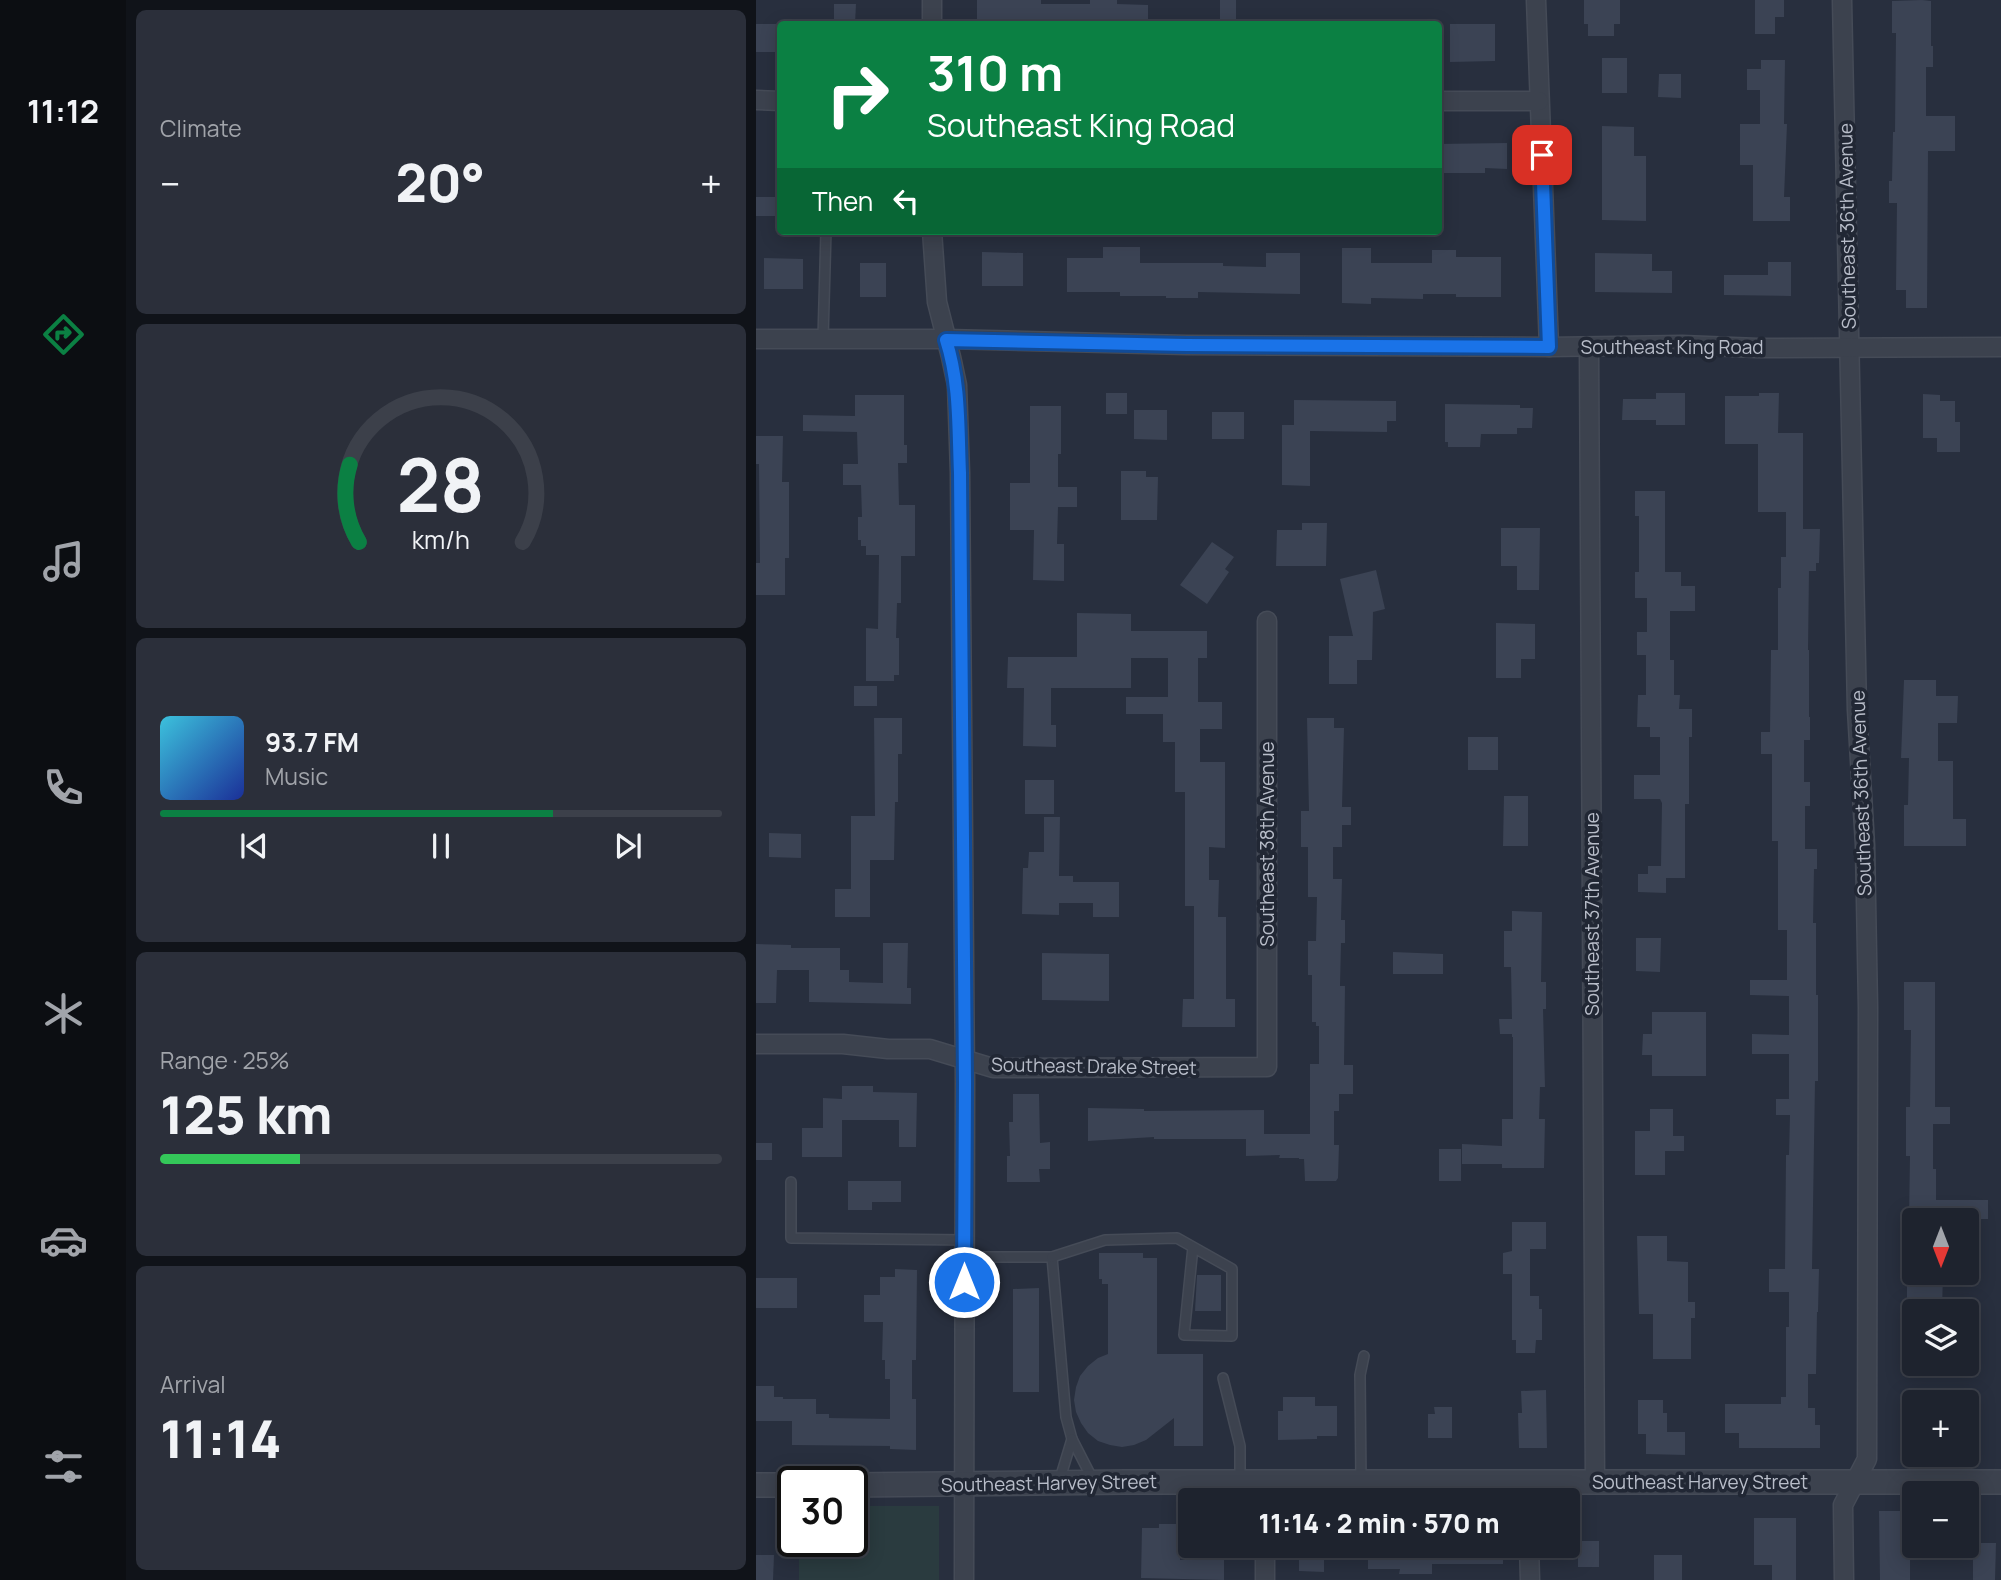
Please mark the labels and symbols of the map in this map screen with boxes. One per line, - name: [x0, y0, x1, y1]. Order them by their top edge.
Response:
- street label: Southeast 36th Avenue: [1832, 123, 1862, 329]
- pin: [1512, 125, 1572, 185]
- street label: Southeast King Road: [1580, 334, 1764, 360]
- street label: Southeast 36th Avenue: [1844, 690, 1878, 896]
- street label: Southeast 38th Avenue: [1254, 741, 1280, 947]
- street label: Southeast 37th Avenue: [1579, 812, 1605, 1016]
- street label: Southeast Drake Street: [991, 1051, 1197, 1081]
- north arrow: [1902, 1208, 1979, 1284]
- position arrow: [927, 1245, 1001, 1319]
- speed limit sign: 30: [777, 1466, 868, 1557]
- street label: Southeast Harvey Street: [941, 1468, 1157, 1498]
- street label: Southeast Harvey Street: [1592, 1469, 1808, 1495]

